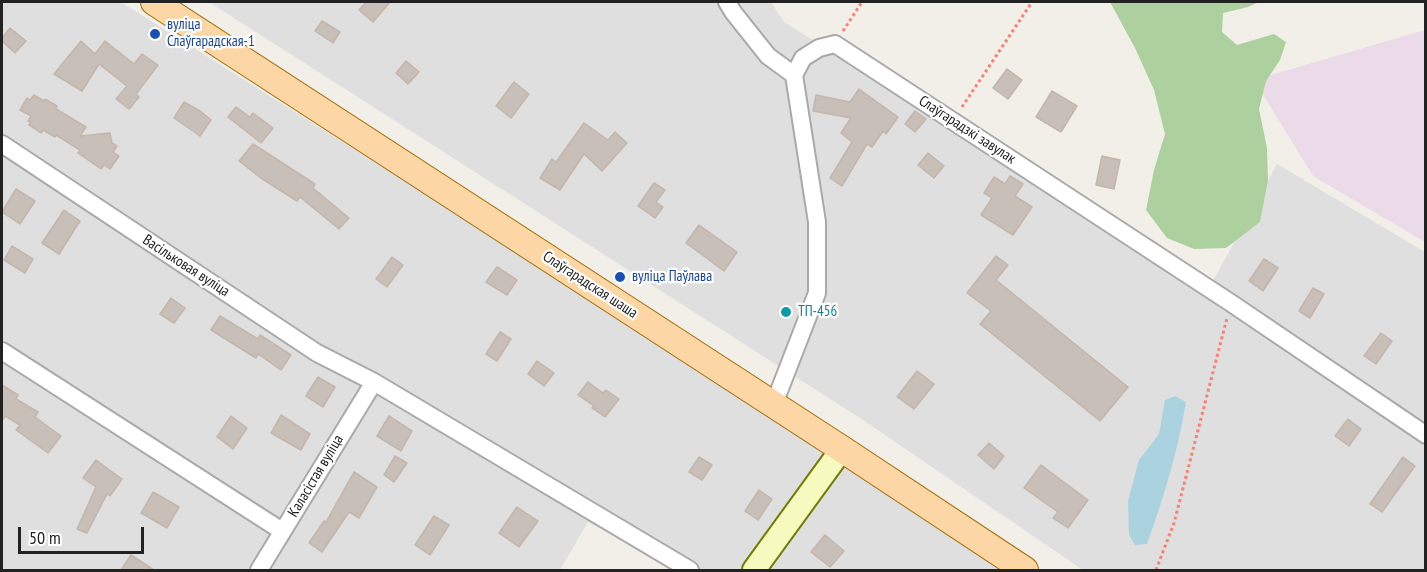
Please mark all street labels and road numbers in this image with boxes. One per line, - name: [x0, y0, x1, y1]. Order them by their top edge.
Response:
- street label: Слаўгарадзкі завулак: [915, 92, 1019, 168]
- street label: Васільковая вуліца: [139, 231, 233, 301]
- street label: Слаўгарадская шаша: [539, 248, 641, 322]
- street label: Каласістая вуліца: [284, 432, 348, 520]

